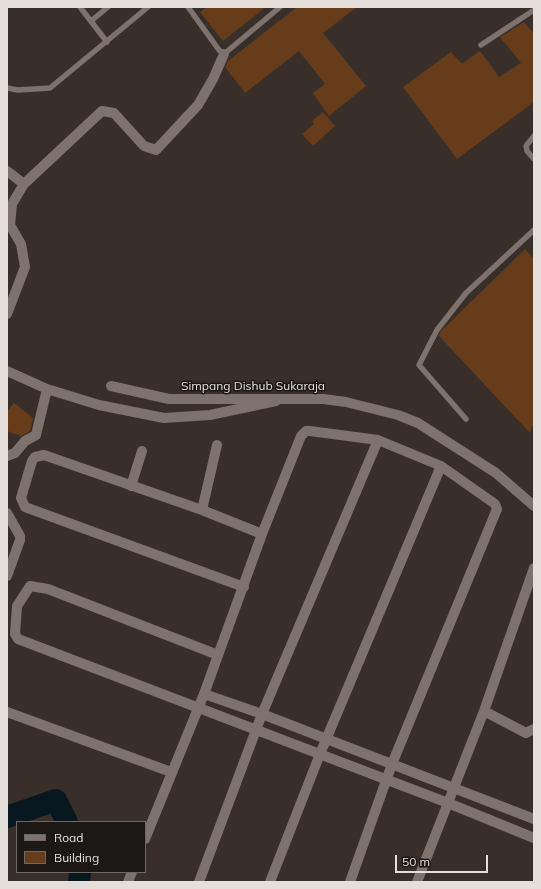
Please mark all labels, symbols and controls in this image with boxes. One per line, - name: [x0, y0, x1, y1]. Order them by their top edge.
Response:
- street label: Simpang Dishub Sukaraja: [181, 379, 325, 393]
- legend: [16, 821, 146, 873]
- text: Road: [54, 830, 83, 845]
- scale bar: [397, 847, 490, 873]
- text: Building: [54, 850, 99, 865]
- text: 50 m: [402, 854, 430, 869]

